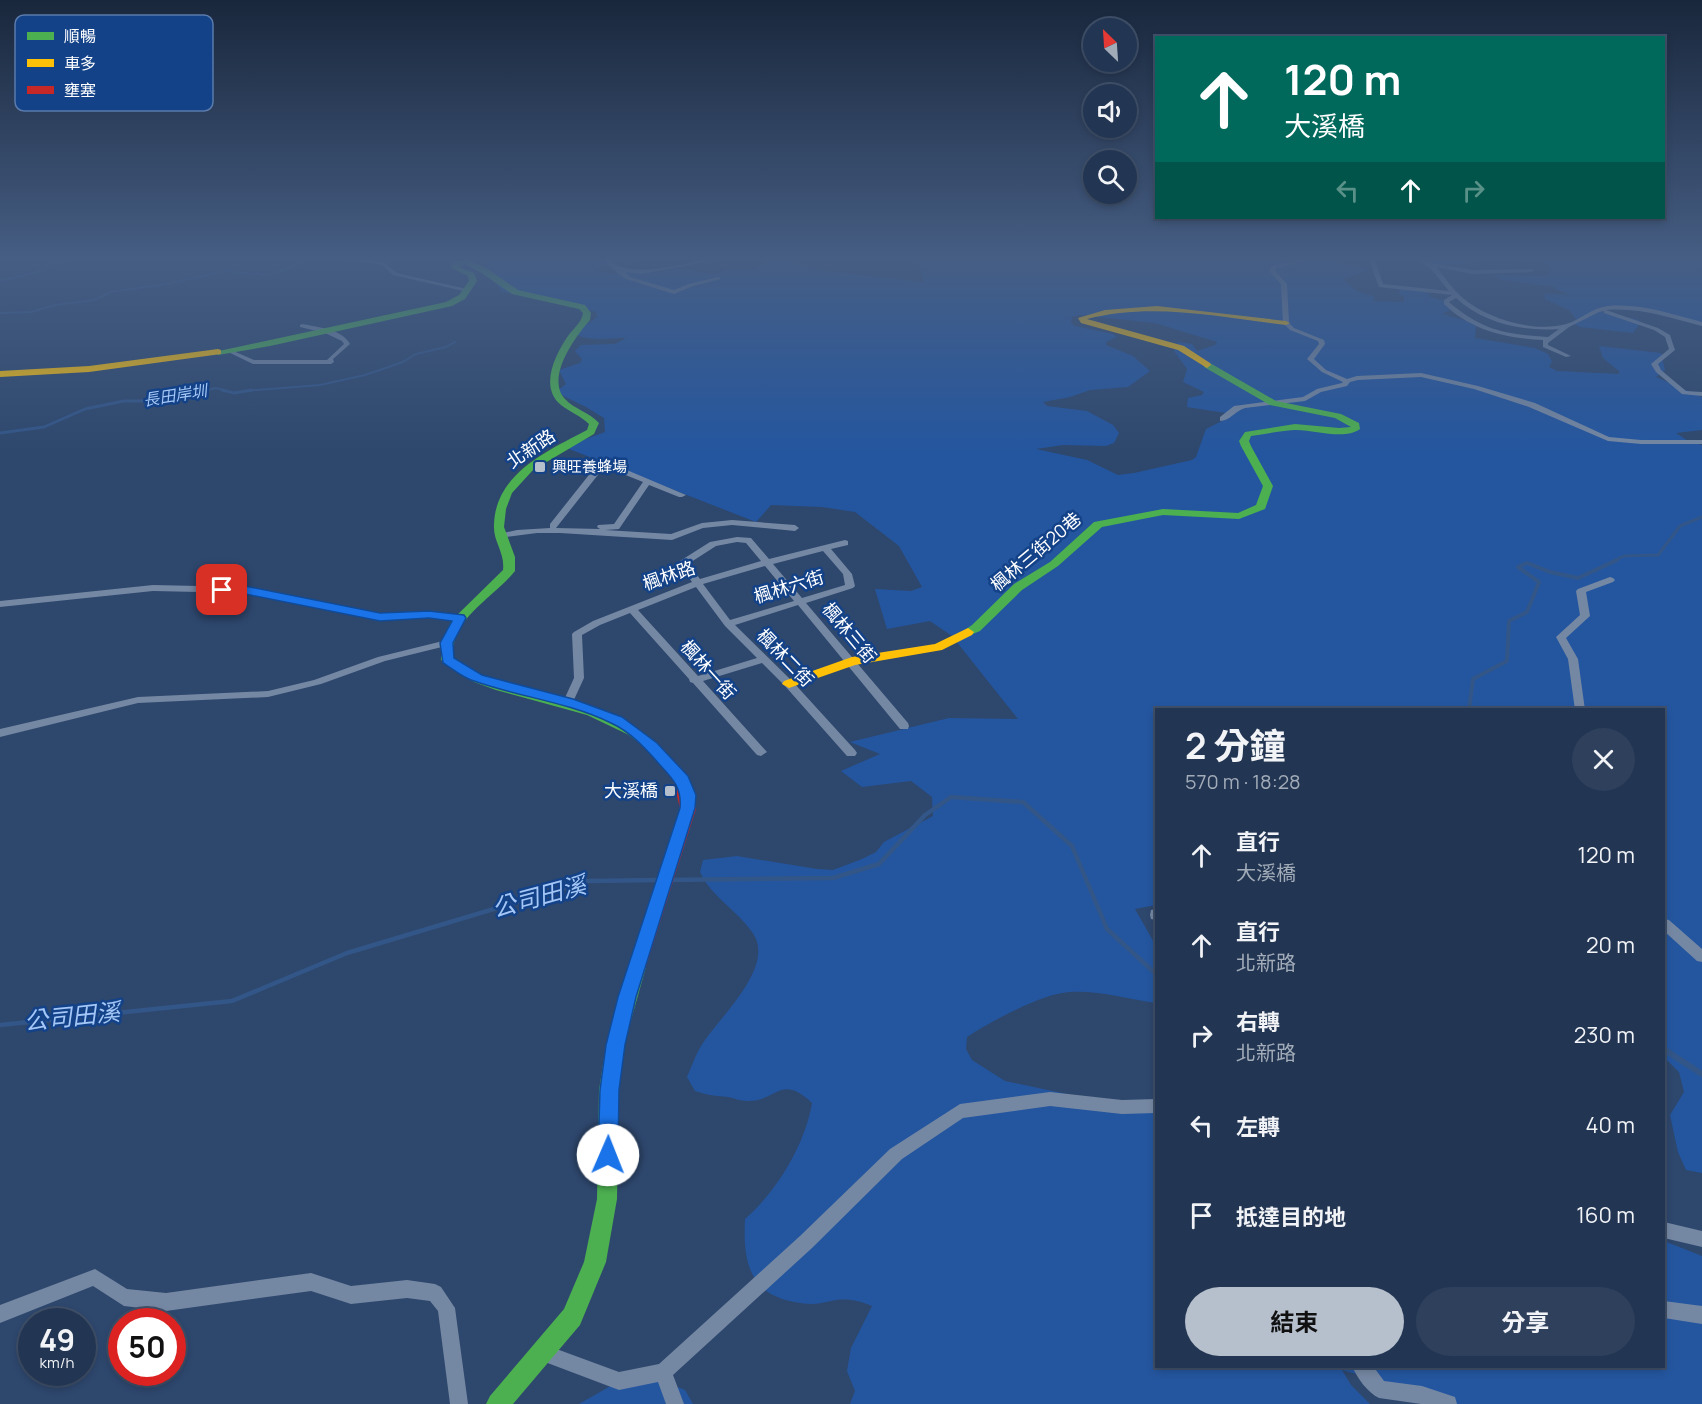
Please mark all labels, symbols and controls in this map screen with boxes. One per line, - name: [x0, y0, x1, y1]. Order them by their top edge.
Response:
- legend: [15, 15, 213, 111]
- north arrow: [1083, 18, 1137, 72]
- map controls: [1083, 18, 1137, 204]
- text: 順暢: [64, 25, 96, 47]
- text: 120 m: [1284, 50, 1401, 108]
- text: 車多: [64, 52, 96, 74]
- icon: ahead: [1185, 60, 1263, 138]
- text: 壅塞: [64, 79, 96, 101]
- button: sound: [1083, 84, 1137, 138]
- text: 大溪橋: [1284, 107, 1365, 144]
- button: search: [1083, 150, 1137, 204]
- icon: left: [1331, 174, 1364, 207]
- icon: ahead: [1394, 174, 1427, 207]
- icon: right: [1457, 174, 1490, 207]
- water label: 長田岸圳: [142, 379, 210, 411]
- street label: 北新路: [501, 423, 560, 473]
- place label: 興旺養蜂場: [552, 456, 627, 477]
- marker: 興旺養蜂場: [533, 460, 547, 474]
- street label: 楓林三街20巷: [985, 506, 1086, 596]
- street label: 楓林路: [639, 555, 698, 595]
- pin: [196, 564, 247, 615]
- street label: 楓林六街: [751, 564, 827, 608]
- icon: arrive: [205, 573, 238, 606]
- street label: 楓林三街: [817, 597, 882, 668]
- street label: 楓林二街: [752, 623, 819, 692]
- street label: 楓林一街: [676, 635, 742, 704]
- text: 2 分鐘: [1185, 721, 1286, 770]
- button: close: [1572, 728, 1635, 791]
- text: 570 m · 18:28: [1185, 768, 1301, 795]
- place label: 大溪橋: [604, 778, 658, 802]
- marker: 大溪橋: [663, 784, 677, 798]
- text: 直行: [1236, 827, 1280, 857]
- icon: ahead: [1185, 839, 1218, 872]
- text: 120 m: [1577, 840, 1635, 870]
- text: 大溪橋: [1236, 859, 1296, 886]
- water label: 公司田溪: [488, 866, 592, 924]
- text: 直行: [1236, 917, 1280, 947]
- icon: ahead: [1185, 929, 1218, 962]
- text: 20 m: [1586, 930, 1635, 960]
- text: 北新路: [1236, 949, 1296, 976]
- water label: 公司田溪: [22, 994, 124, 1037]
- text: 右轉: [1236, 1007, 1280, 1037]
- icon: right: [1185, 1019, 1218, 1052]
- text: 230 m: [1574, 1020, 1635, 1050]
- text: 北新路: [1236, 1039, 1296, 1066]
- icon: left: [1185, 1109, 1218, 1142]
- text: 40 m: [1586, 1110, 1635, 1140]
- text: 左轉: [1236, 1112, 1280, 1142]
- position arrow: [576, 1123, 640, 1187]
- icon: arrive: [1185, 1199, 1218, 1232]
- text: 160 m: [1576, 1200, 1635, 1230]
- text: 抵達目的地: [1236, 1202, 1346, 1232]
- button: 結束: [1185, 1287, 1404, 1356]
- button: 分享: [1416, 1287, 1635, 1356]
- speed limit sign: 50: [108, 1308, 186, 1386]
- text: 49: [39, 1319, 75, 1360]
- text: km/h: [40, 1352, 74, 1373]

